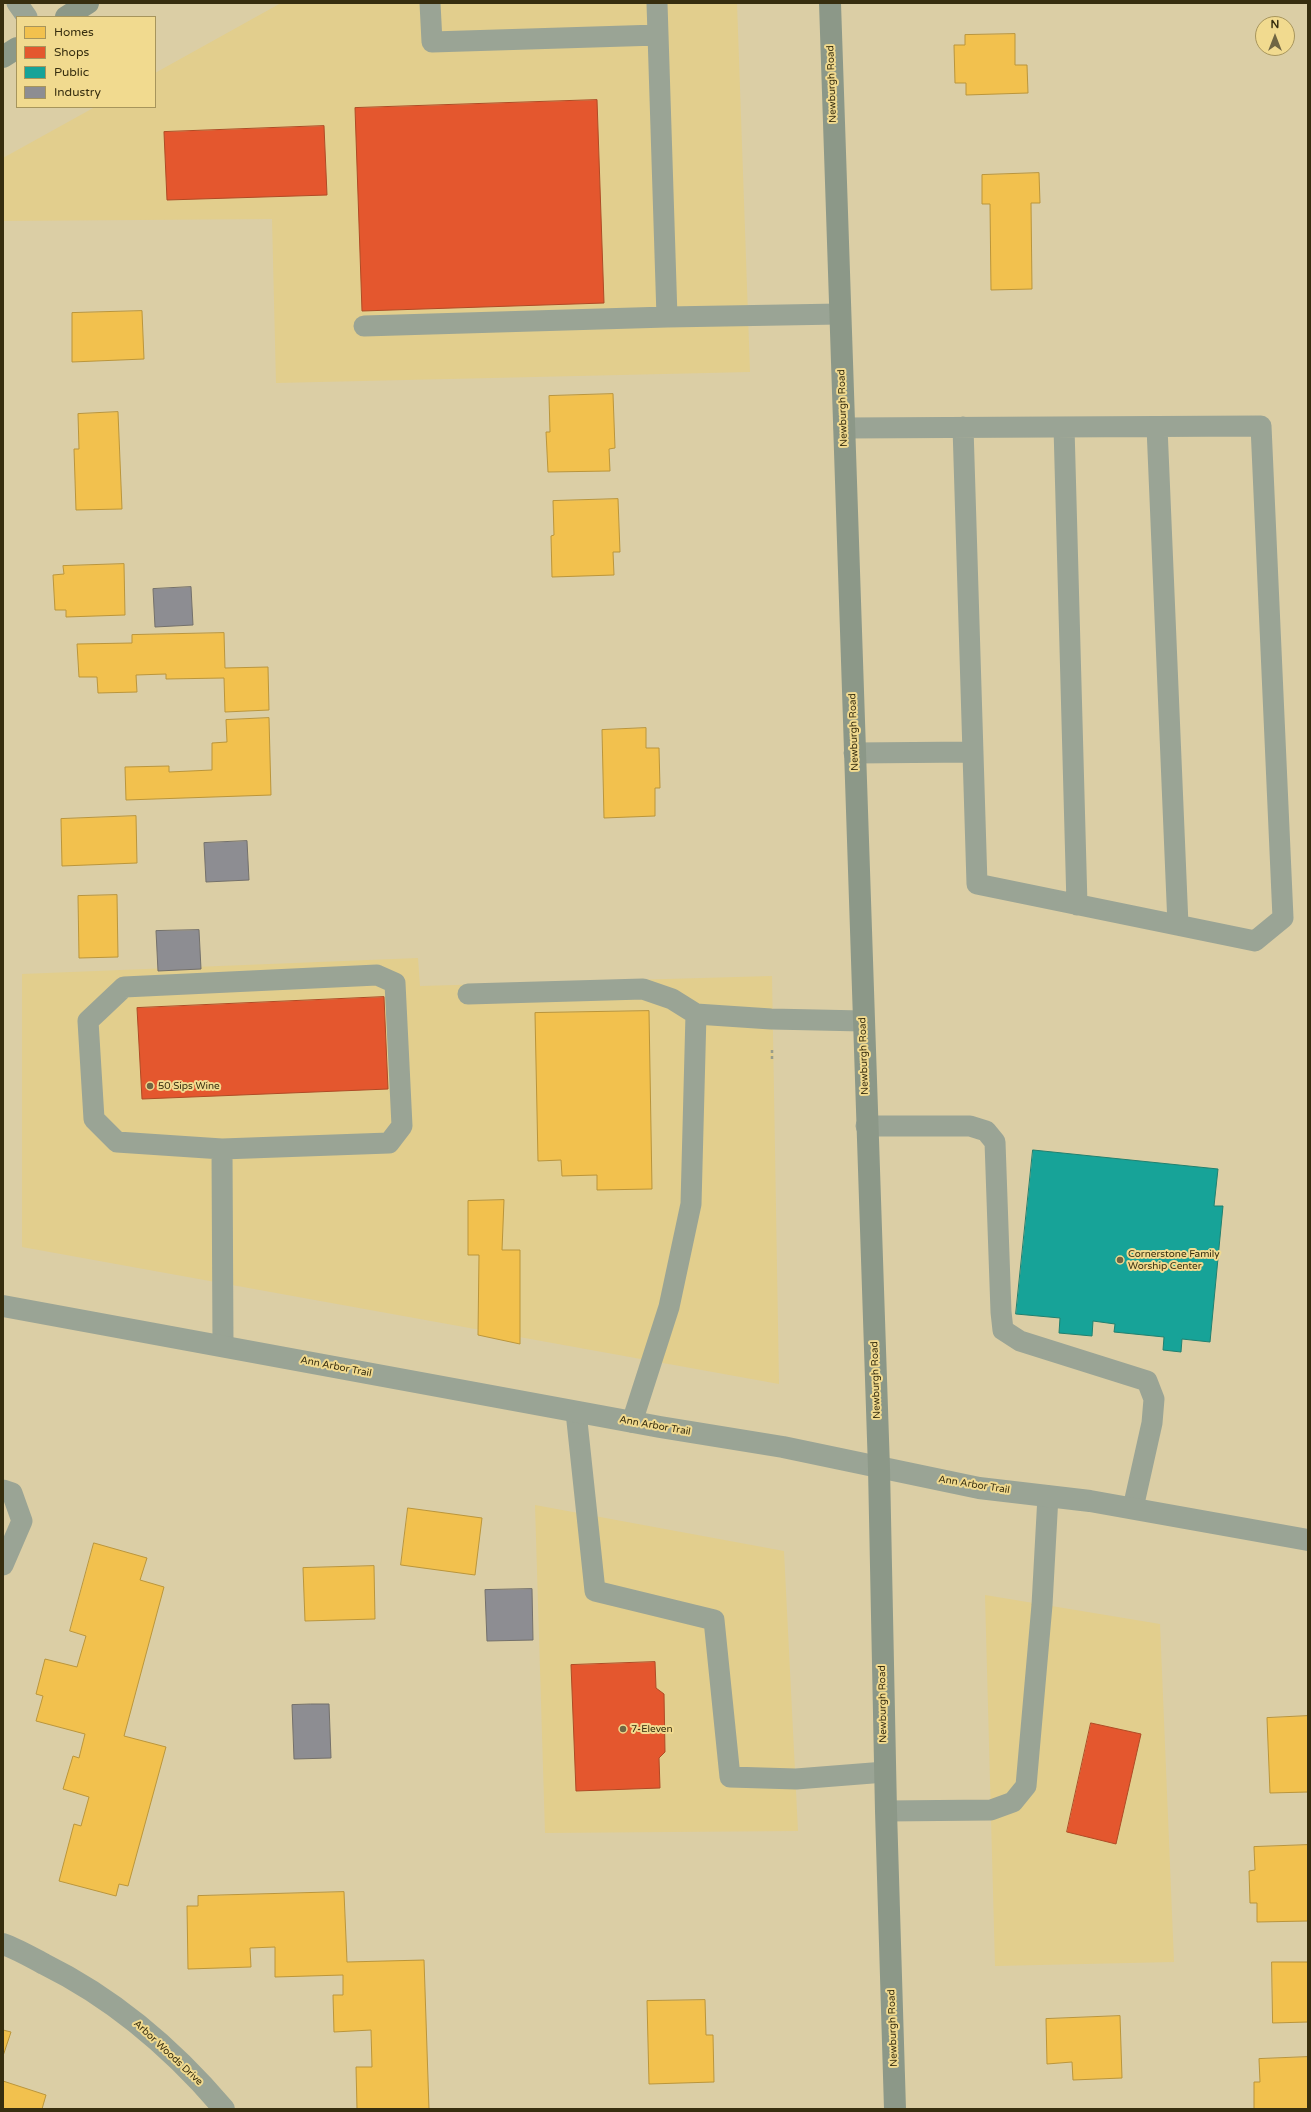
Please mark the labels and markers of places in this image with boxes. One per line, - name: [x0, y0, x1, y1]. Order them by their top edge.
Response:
- place label: 50 Sips Wine: [158, 1080, 220, 1092]
- marker: 50 Sips Wine: [145, 1081, 155, 1091]
- place label: Cornerstone Family Worship Center: [1128, 1248, 1220, 1272]
- marker: Cornerstone Family Worship Center: [1115, 1255, 1125, 1265]
- place label: 7-Eleven: [631, 1723, 673, 1735]
- marker: 7-Eleven: [618, 1724, 628, 1734]

